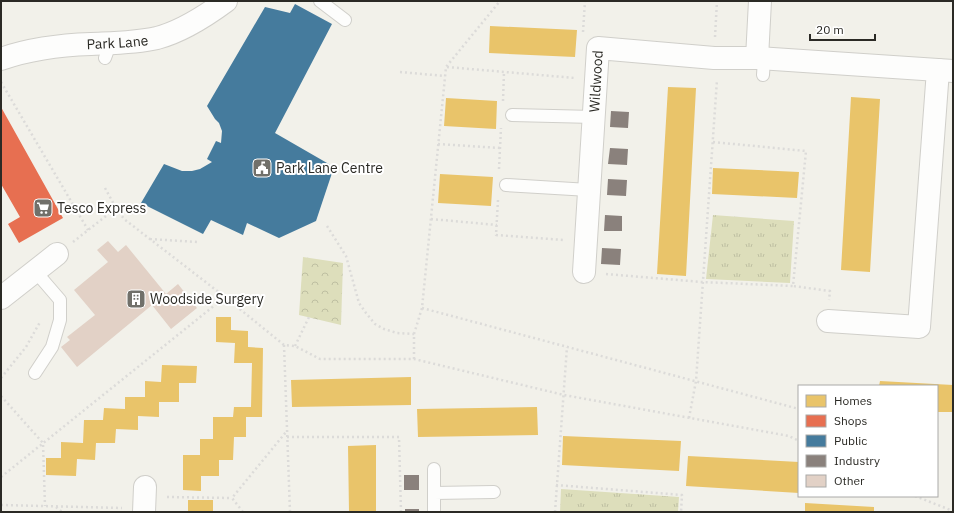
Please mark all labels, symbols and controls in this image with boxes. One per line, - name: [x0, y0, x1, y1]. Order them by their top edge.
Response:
- scale bar: [810, 16, 875, 42]
- text: 20 m: [816, 22, 844, 37]
- street label: Park Lane: [86, 31, 150, 53]
- street label: Wildwood: [585, 50, 607, 113]
- public building icon: Park Lane Centre: [251, 157, 273, 179]
- place label: Park Lane Centre: [276, 159, 383, 177]
- supermarket icon: Tesco Express: [32, 197, 54, 219]
- place label: Tesco Express: [57, 199, 147, 217]
- building icon: Woodside Surgery: [125, 288, 147, 310]
- place label: Woodside Surgery: [150, 290, 264, 308]
- legend: [798, 385, 938, 497]
- text: Homes: [834, 393, 872, 408]
- text: Shops: [834, 413, 867, 428]
- text: Public: [834, 433, 867, 448]
- text: Industry: [834, 453, 880, 468]
- text: Other: [834, 473, 865, 488]

